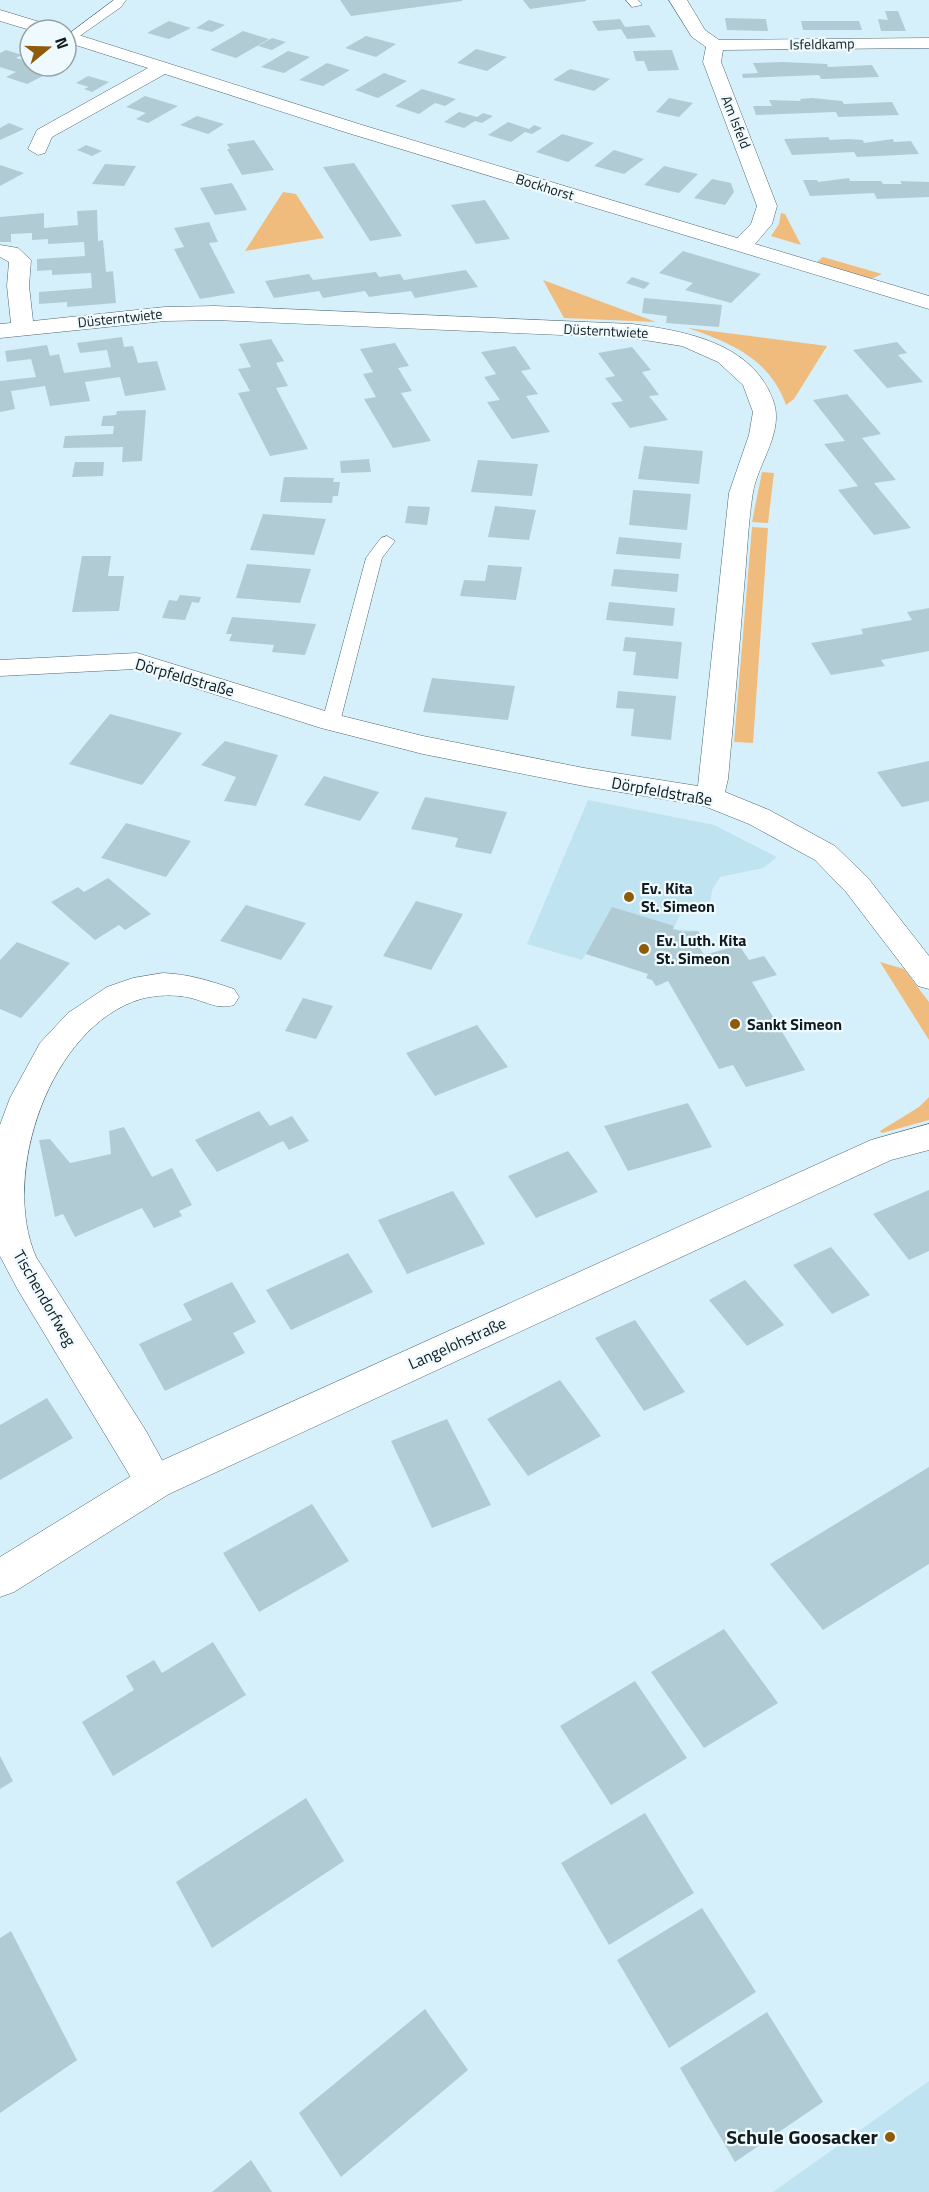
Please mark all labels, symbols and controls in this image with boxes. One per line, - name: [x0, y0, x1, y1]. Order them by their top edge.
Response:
- north arrow: [18, 18, 78, 78]
- street label: Isfeldkamp: [789, 32, 855, 55]
- text: N: [49, 34, 75, 52]
- street label: Am Isfeld: [716, 92, 757, 151]
- street label: Bockhorst: [513, 168, 577, 205]
- street label: Düsterntwiete: [77, 303, 163, 332]
- street label: Düsterntwiete: [563, 318, 649, 343]
- street label: Dörpfeldstraße: [133, 651, 237, 703]
- street label: Dörpfeldstraße: [610, 770, 714, 812]
- place label: Ev. Kita St. Simeon: [641, 876, 715, 918]
- marker: Ev. Kita St. Simeon: [622, 890, 636, 904]
- place label: Ev. Luth. Kita St. Simeon: [656, 928, 746, 970]
- marker: Ev. Luth. Kita St. Simeon: [637, 942, 651, 956]
- place label: Sankt Simeon: [747, 1012, 842, 1036]
- marker: Sankt Simeon: [728, 1017, 742, 1031]
- street label: Tischendorfweg: [8, 1245, 82, 1351]
- street label: Langelohstraße: [404, 1311, 510, 1375]
- place label: Schule Goosacker: [726, 2121, 879, 2152]
- marker: Schule Goosacker: [883, 2130, 897, 2144]

